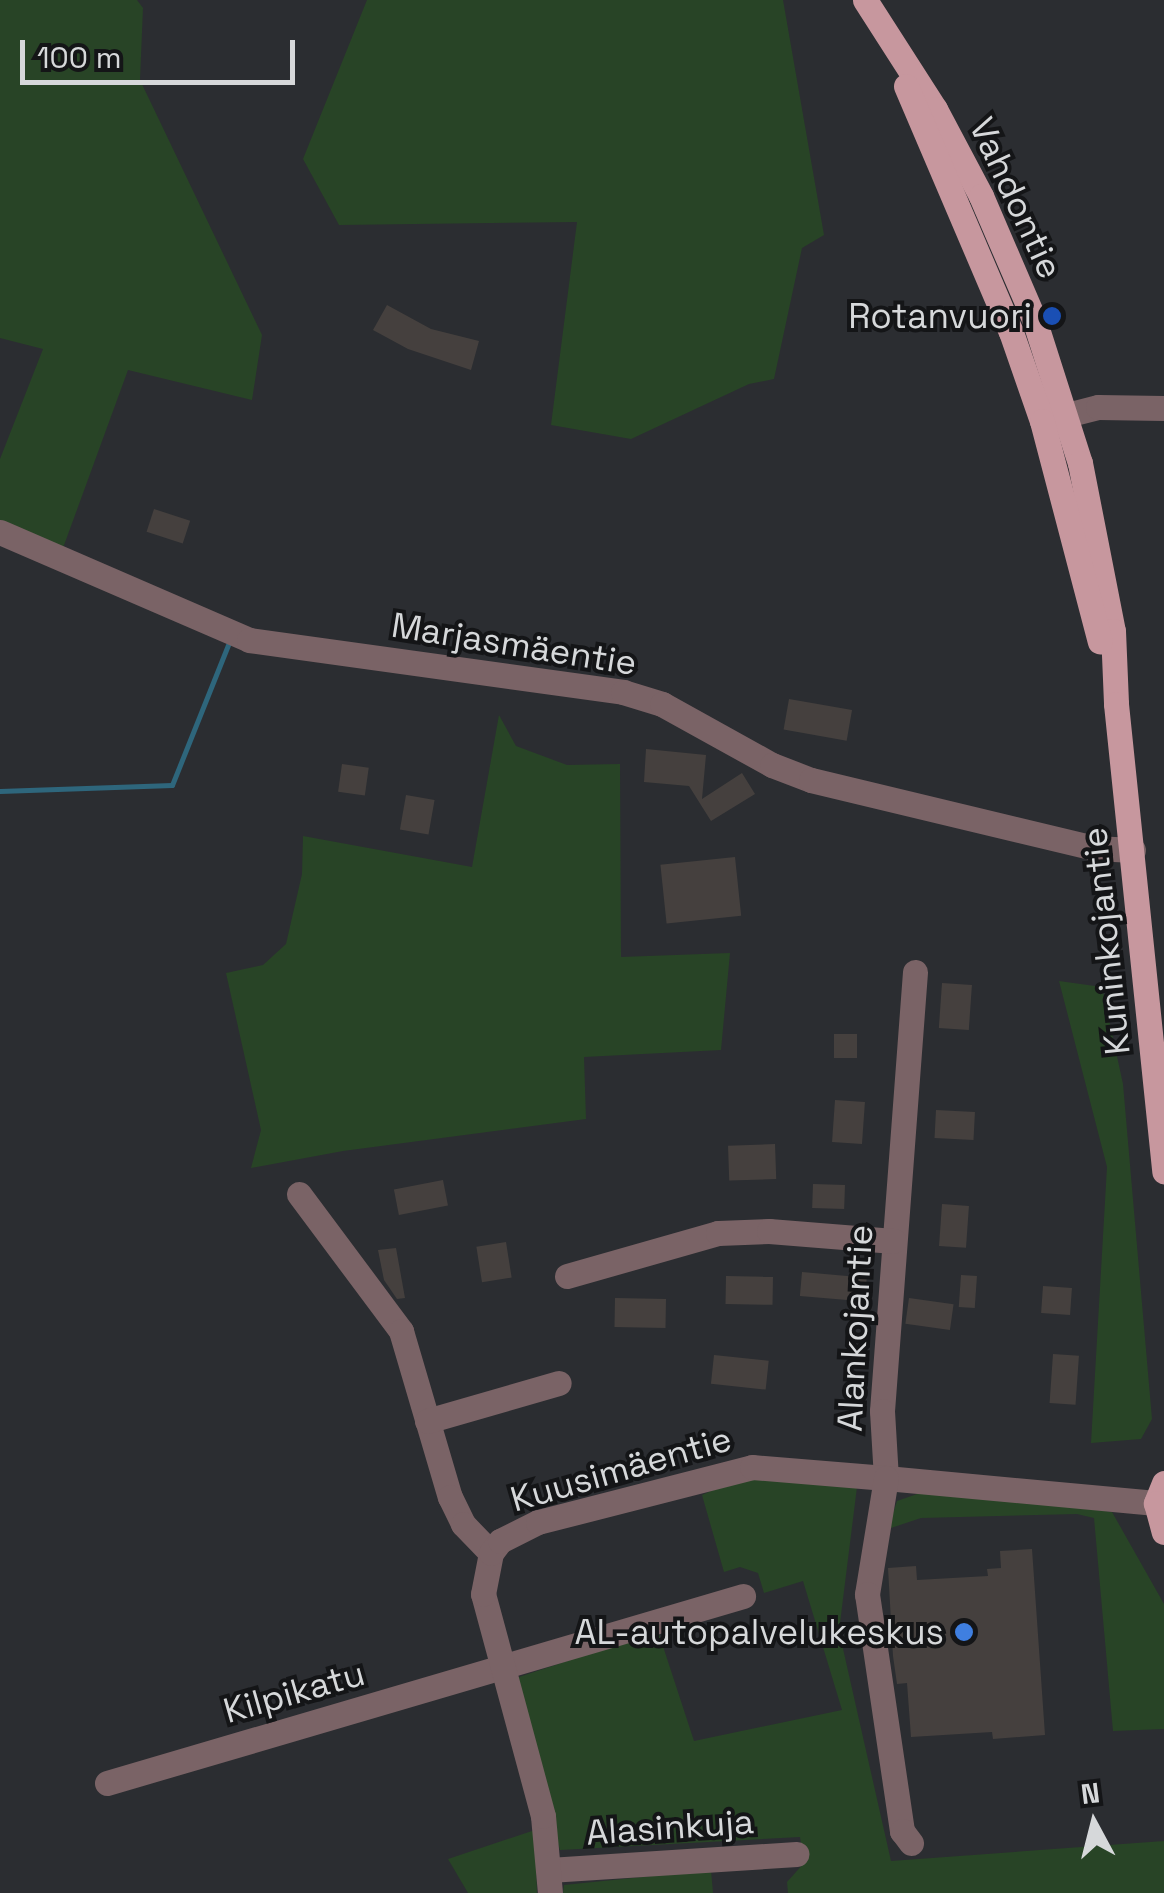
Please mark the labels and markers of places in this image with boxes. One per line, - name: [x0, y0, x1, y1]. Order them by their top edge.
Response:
- place label: Rotanvuori: [848, 295, 1032, 337]
- marker: Rotanvuori: [1041, 305, 1063, 327]
- place label: AL-autopalvelukeskus: [574, 1611, 944, 1653]
- marker: AL-autopalvelukeskus: [953, 1621, 975, 1643]

